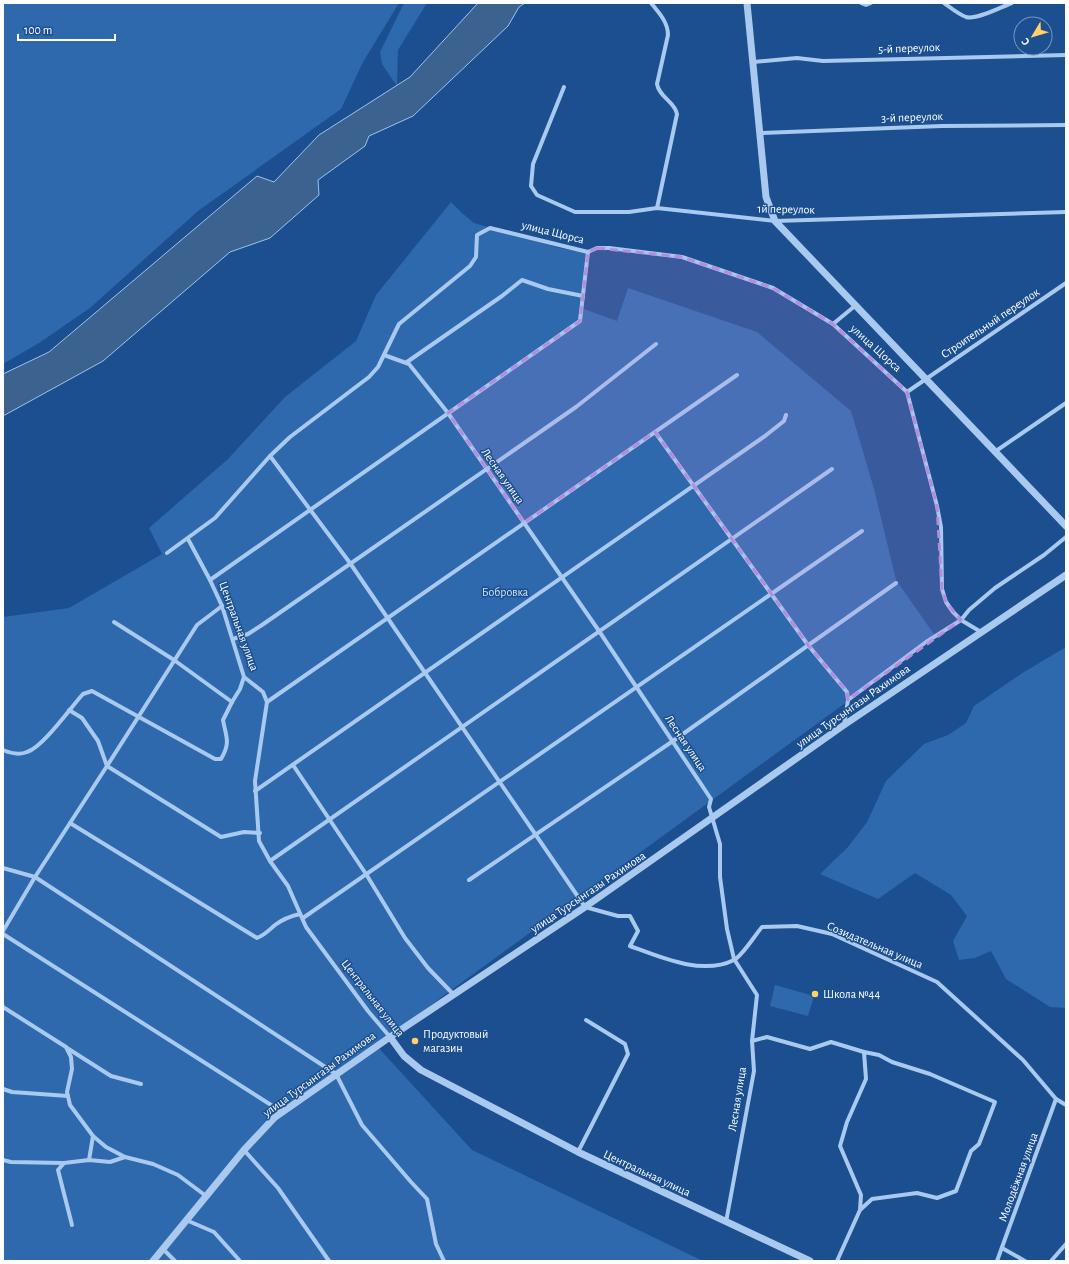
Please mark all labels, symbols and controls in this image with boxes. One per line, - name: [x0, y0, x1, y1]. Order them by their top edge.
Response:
- scale bar: [18, 16, 115, 42]
- north arrow: [1013, 16, 1053, 56]
- text: 100 m: [24, 24, 52, 36]
- text: С: [1019, 36, 1032, 48]
- street label: 5-й переулок: [878, 41, 941, 56]
- street label: 3-й переулок: [881, 110, 944, 125]
- street label: 1й переулок: [757, 202, 815, 217]
- street label: улица Щорса: [519, 218, 586, 247]
- street label: Строительный переулок: [939, 285, 1042, 361]
- street label: улица Щорса: [847, 321, 904, 375]
- street label: Лесная улица: [479, 446, 527, 507]
- street label: Центральная улица: [216, 580, 261, 673]
- park label: Бобровка: [482, 586, 529, 598]
- street label: улица Турсынгазы Рахимова: [793, 662, 913, 751]
- street label: Лесная улица: [662, 713, 709, 774]
- street label: улица Турсынгазы Рахимова: [527, 849, 649, 936]
- street label: Созидательная улица: [825, 919, 925, 972]
- street label: Центральная улица: [338, 957, 407, 1040]
- place label: Школа №44: [823, 988, 880, 1000]
- marker: Школа №44: [810, 989, 820, 999]
- place label: Продуктовый магазин: [423, 1028, 488, 1054]
- street label: улица Турсынгазы Рахимова: [260, 1029, 378, 1120]
- marker: Продуктовый магазин: [410, 1036, 420, 1046]
- street label: Лесная улица: [726, 1065, 749, 1132]
- street label: Молодёжная улица: [996, 1130, 1041, 1223]
- street label: Центральная улица: [601, 1148, 693, 1200]

